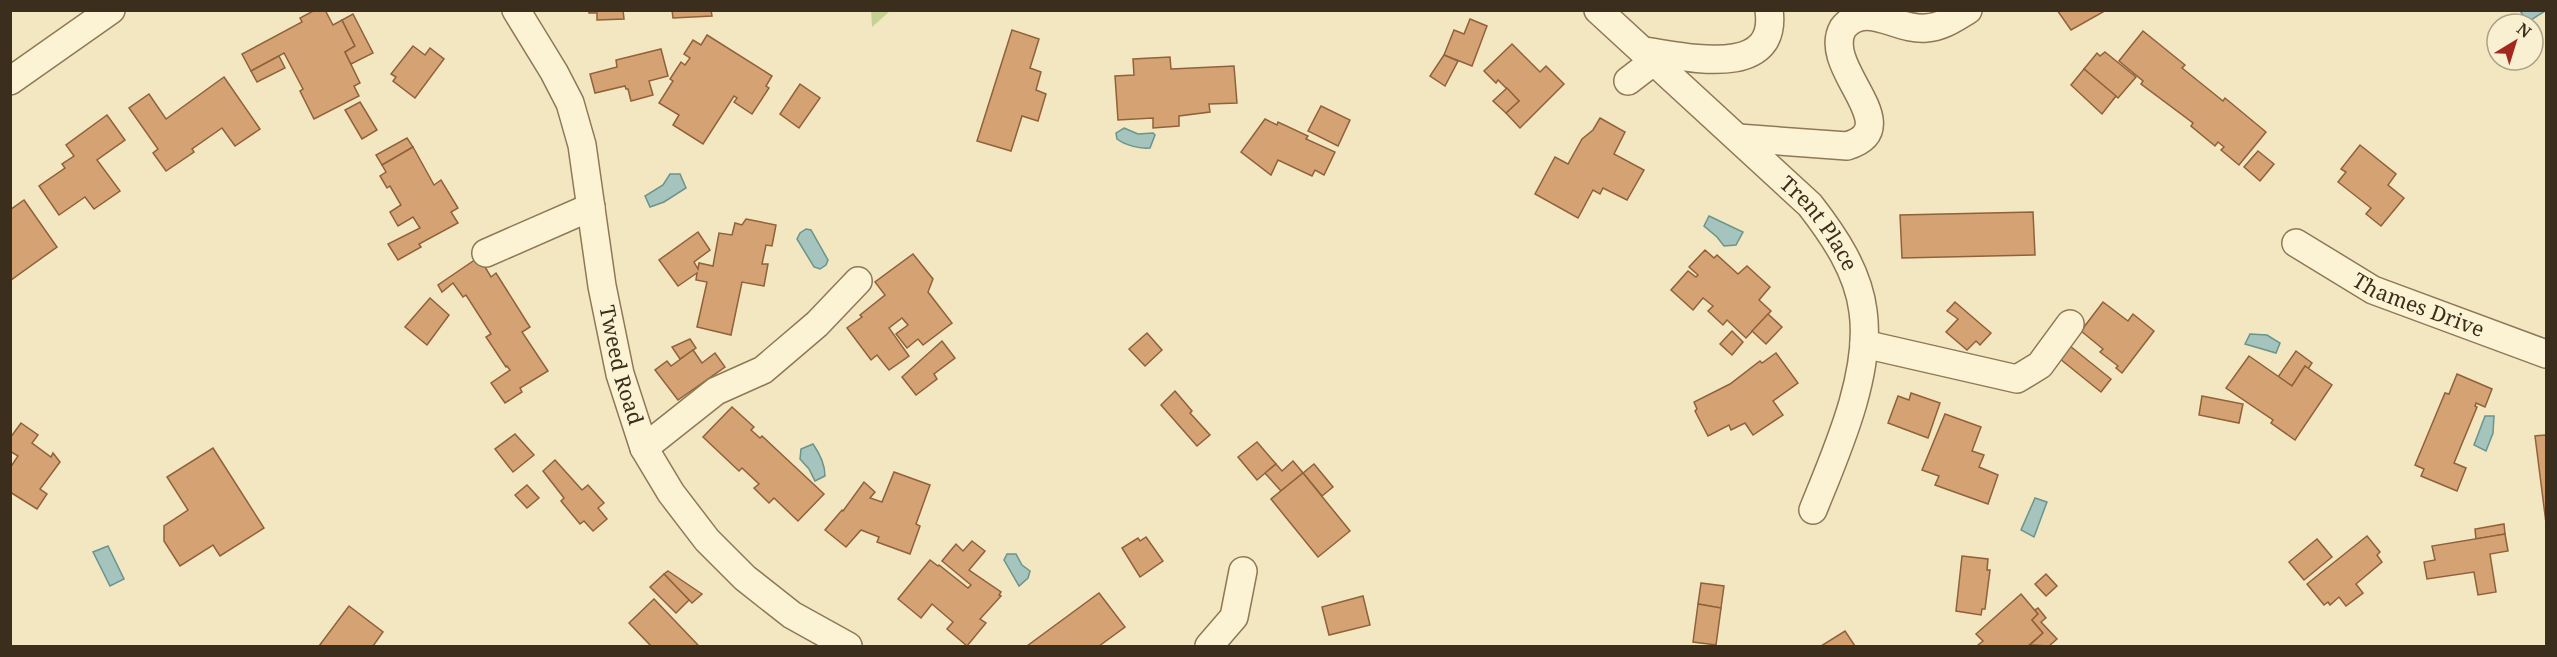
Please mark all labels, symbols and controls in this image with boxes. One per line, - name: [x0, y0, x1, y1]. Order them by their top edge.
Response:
- north arrow: [2485, 12, 2545, 72]
- text: N: [2512, 18, 2536, 43]
- street label: Trent Place: [1774, 169, 1865, 275]
- street label: Thames Drive: [2348, 266, 2488, 343]
- street label: Tweed Road: [593, 303, 651, 428]

